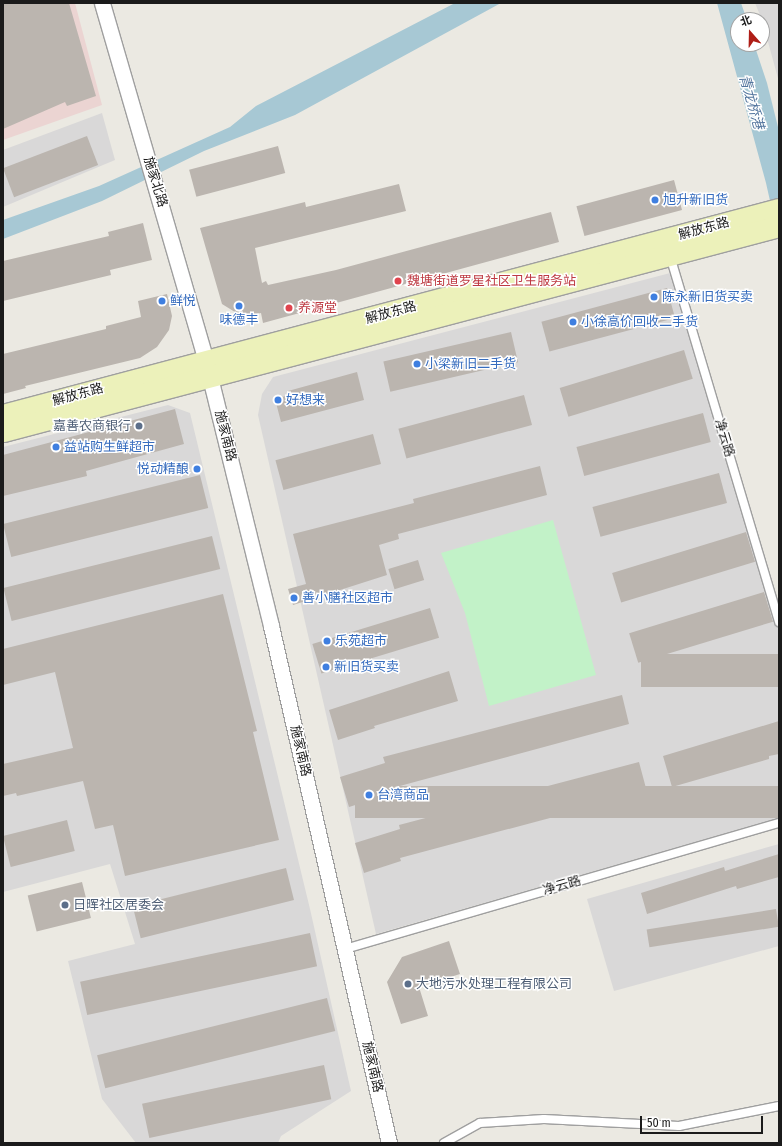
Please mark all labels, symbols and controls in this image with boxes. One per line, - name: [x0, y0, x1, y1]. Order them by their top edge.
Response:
- north arrow: [730, 12, 770, 52]
- text: 北: [739, 13, 753, 29]
- water label: 青龙桥港: [735, 73, 767, 131]
- street label: 施家北路: [140, 155, 170, 209]
- place label: 旭升新旧货: [663, 192, 728, 208]
- marker: 旭升新旧货: [650, 195, 660, 205]
- street label: 解放东路: [677, 215, 731, 243]
- place label: 魏塘街道罗星社区卫生服务站: [407, 273, 576, 289]
- marker: 魏塘街道罗星社区卫生服务站: [392, 275, 404, 287]
- place label: 陈永新旧货买卖: [662, 289, 753, 305]
- marker: 陈永新旧货买卖: [649, 292, 659, 302]
- place label: 鲜悦: [170, 293, 196, 309]
- marker: 鲜悦: [157, 296, 167, 306]
- street label: 解放东路: [364, 299, 418, 327]
- place label: 养源堂: [298, 300, 337, 316]
- marker: 味德丰: [234, 301, 244, 311]
- marker: 养源堂: [283, 302, 295, 314]
- place label: 味德丰: [220, 312, 258, 328]
- place label: 小徐高价回收二手货: [581, 314, 698, 330]
- marker: 小徐高价回收二手货: [568, 317, 578, 327]
- place label: 小梁新旧二手货: [425, 356, 516, 372]
- marker: 小梁新旧二手货: [412, 359, 422, 369]
- street label: 解放东路: [51, 381, 105, 409]
- place label: 好想来: [286, 392, 325, 408]
- marker: 好想来: [273, 395, 283, 405]
- street label: 施家南路: [211, 409, 239, 463]
- street label: 净云路: [711, 417, 737, 459]
- place label: 嘉善农商银行: [53, 418, 131, 434]
- marker: 嘉善农商银行: [134, 421, 144, 431]
- place label: 益站购生鲜超市: [64, 439, 155, 455]
- marker: 益站购生鲜超市: [51, 442, 61, 452]
- place label: 悦动精酿: [137, 461, 189, 477]
- marker: 悦动精酿: [192, 464, 202, 474]
- place label: 善小膳社区超市: [302, 590, 393, 606]
- marker: 善小膳社区超市: [289, 593, 299, 603]
- place label: 乐苑超市: [335, 633, 387, 649]
- marker: 乐苑超市: [322, 636, 332, 646]
- place label: 新旧货买卖: [334, 659, 399, 675]
- marker: 新旧货买卖: [321, 662, 331, 672]
- street label: 施家南路: [287, 724, 313, 778]
- place label: 台湾商品: [377, 787, 429, 803]
- marker: 台湾商品: [364, 790, 374, 800]
- street label: 净云路: [541, 873, 583, 899]
- place label: 日晖社区居委会: [73, 897, 164, 913]
- marker: 日晖社区居委会: [60, 900, 70, 910]
- place label: 大地污水处理工程有限公司: [416, 976, 572, 992]
- marker: 大地污水处理工程有限公司: [403, 979, 413, 989]
- street label: 施家南路: [359, 1040, 385, 1094]
- scale bar: [642, 1108, 765, 1134]
- text: 50 m: [647, 1116, 671, 1130]

